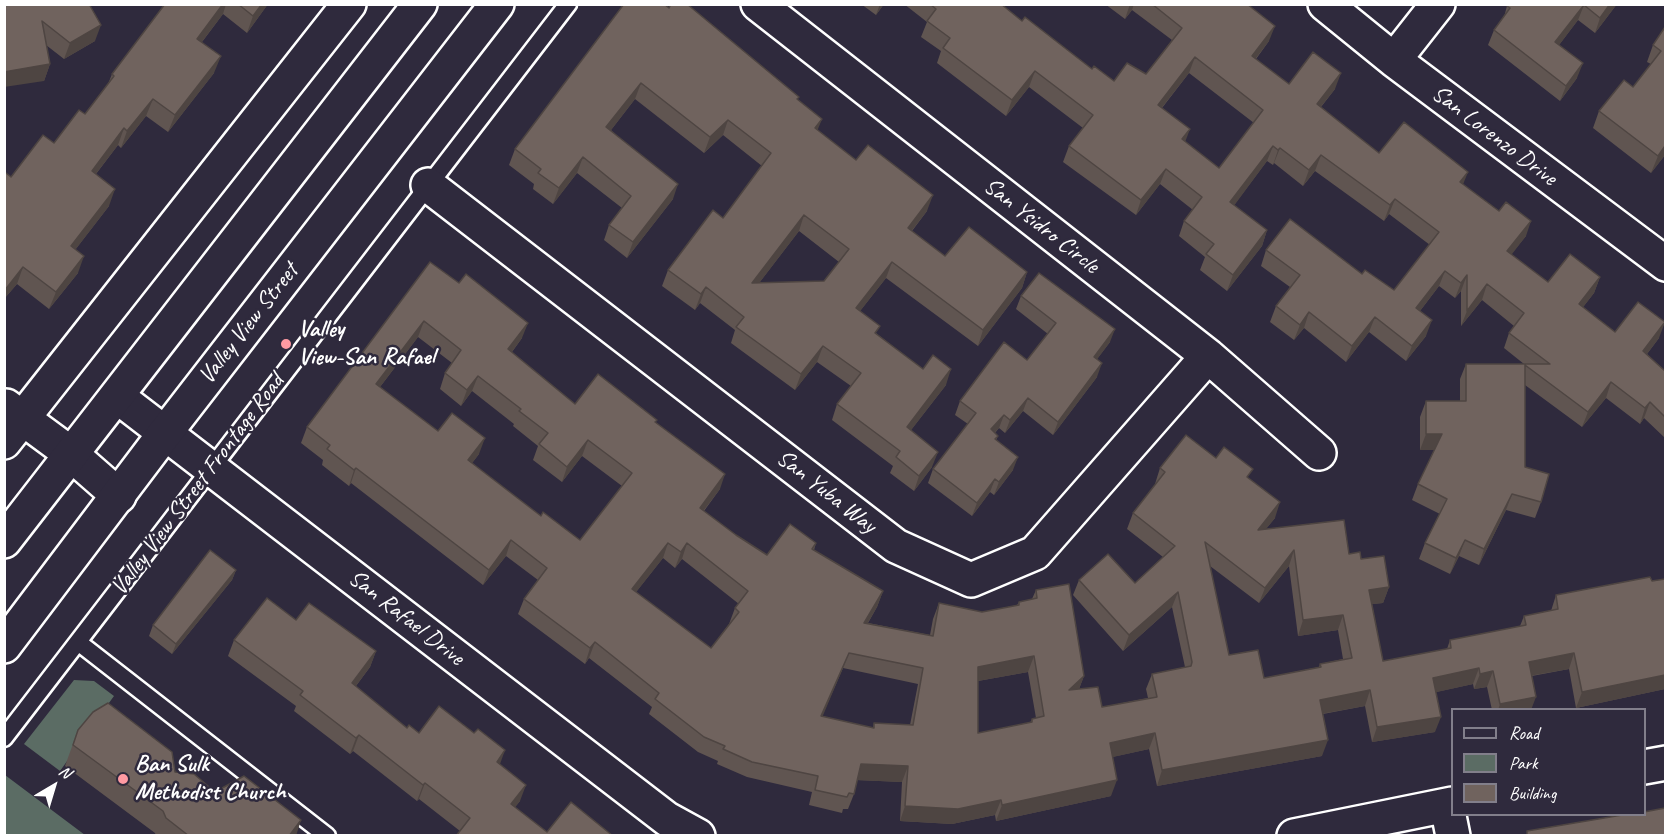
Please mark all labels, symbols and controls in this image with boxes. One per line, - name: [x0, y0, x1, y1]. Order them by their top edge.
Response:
- street label: San Lorenzo Drive: [1426, 80, 1562, 192]
- street label: San Ysidro Circle: [977, 172, 1105, 280]
- street label: Valley View Street: [193, 258, 305, 390]
- place label: Valley View-San Rafael: [298, 316, 435, 372]
- marker: Valley View-San Rafael: [279, 337, 293, 351]
- street label: Valley View Street Frontage Road: [105, 369, 291, 601]
- street label: San Yuba Way: [770, 444, 882, 540]
- street label: San Rafael Drive: [342, 564, 470, 672]
- legend: [1451, 708, 1646, 816]
- text: Road: [1509, 722, 1539, 744]
- place label: Ban Sulk Methodist Church: [135, 751, 286, 807]
- text: Park: [1509, 752, 1538, 774]
- north arrow: [24, 756, 84, 816]
- text: N: [55, 761, 75, 783]
- marker: Ban Sulk Methodist Church: [116, 772, 130, 786]
- text: Building: [1509, 782, 1556, 804]

